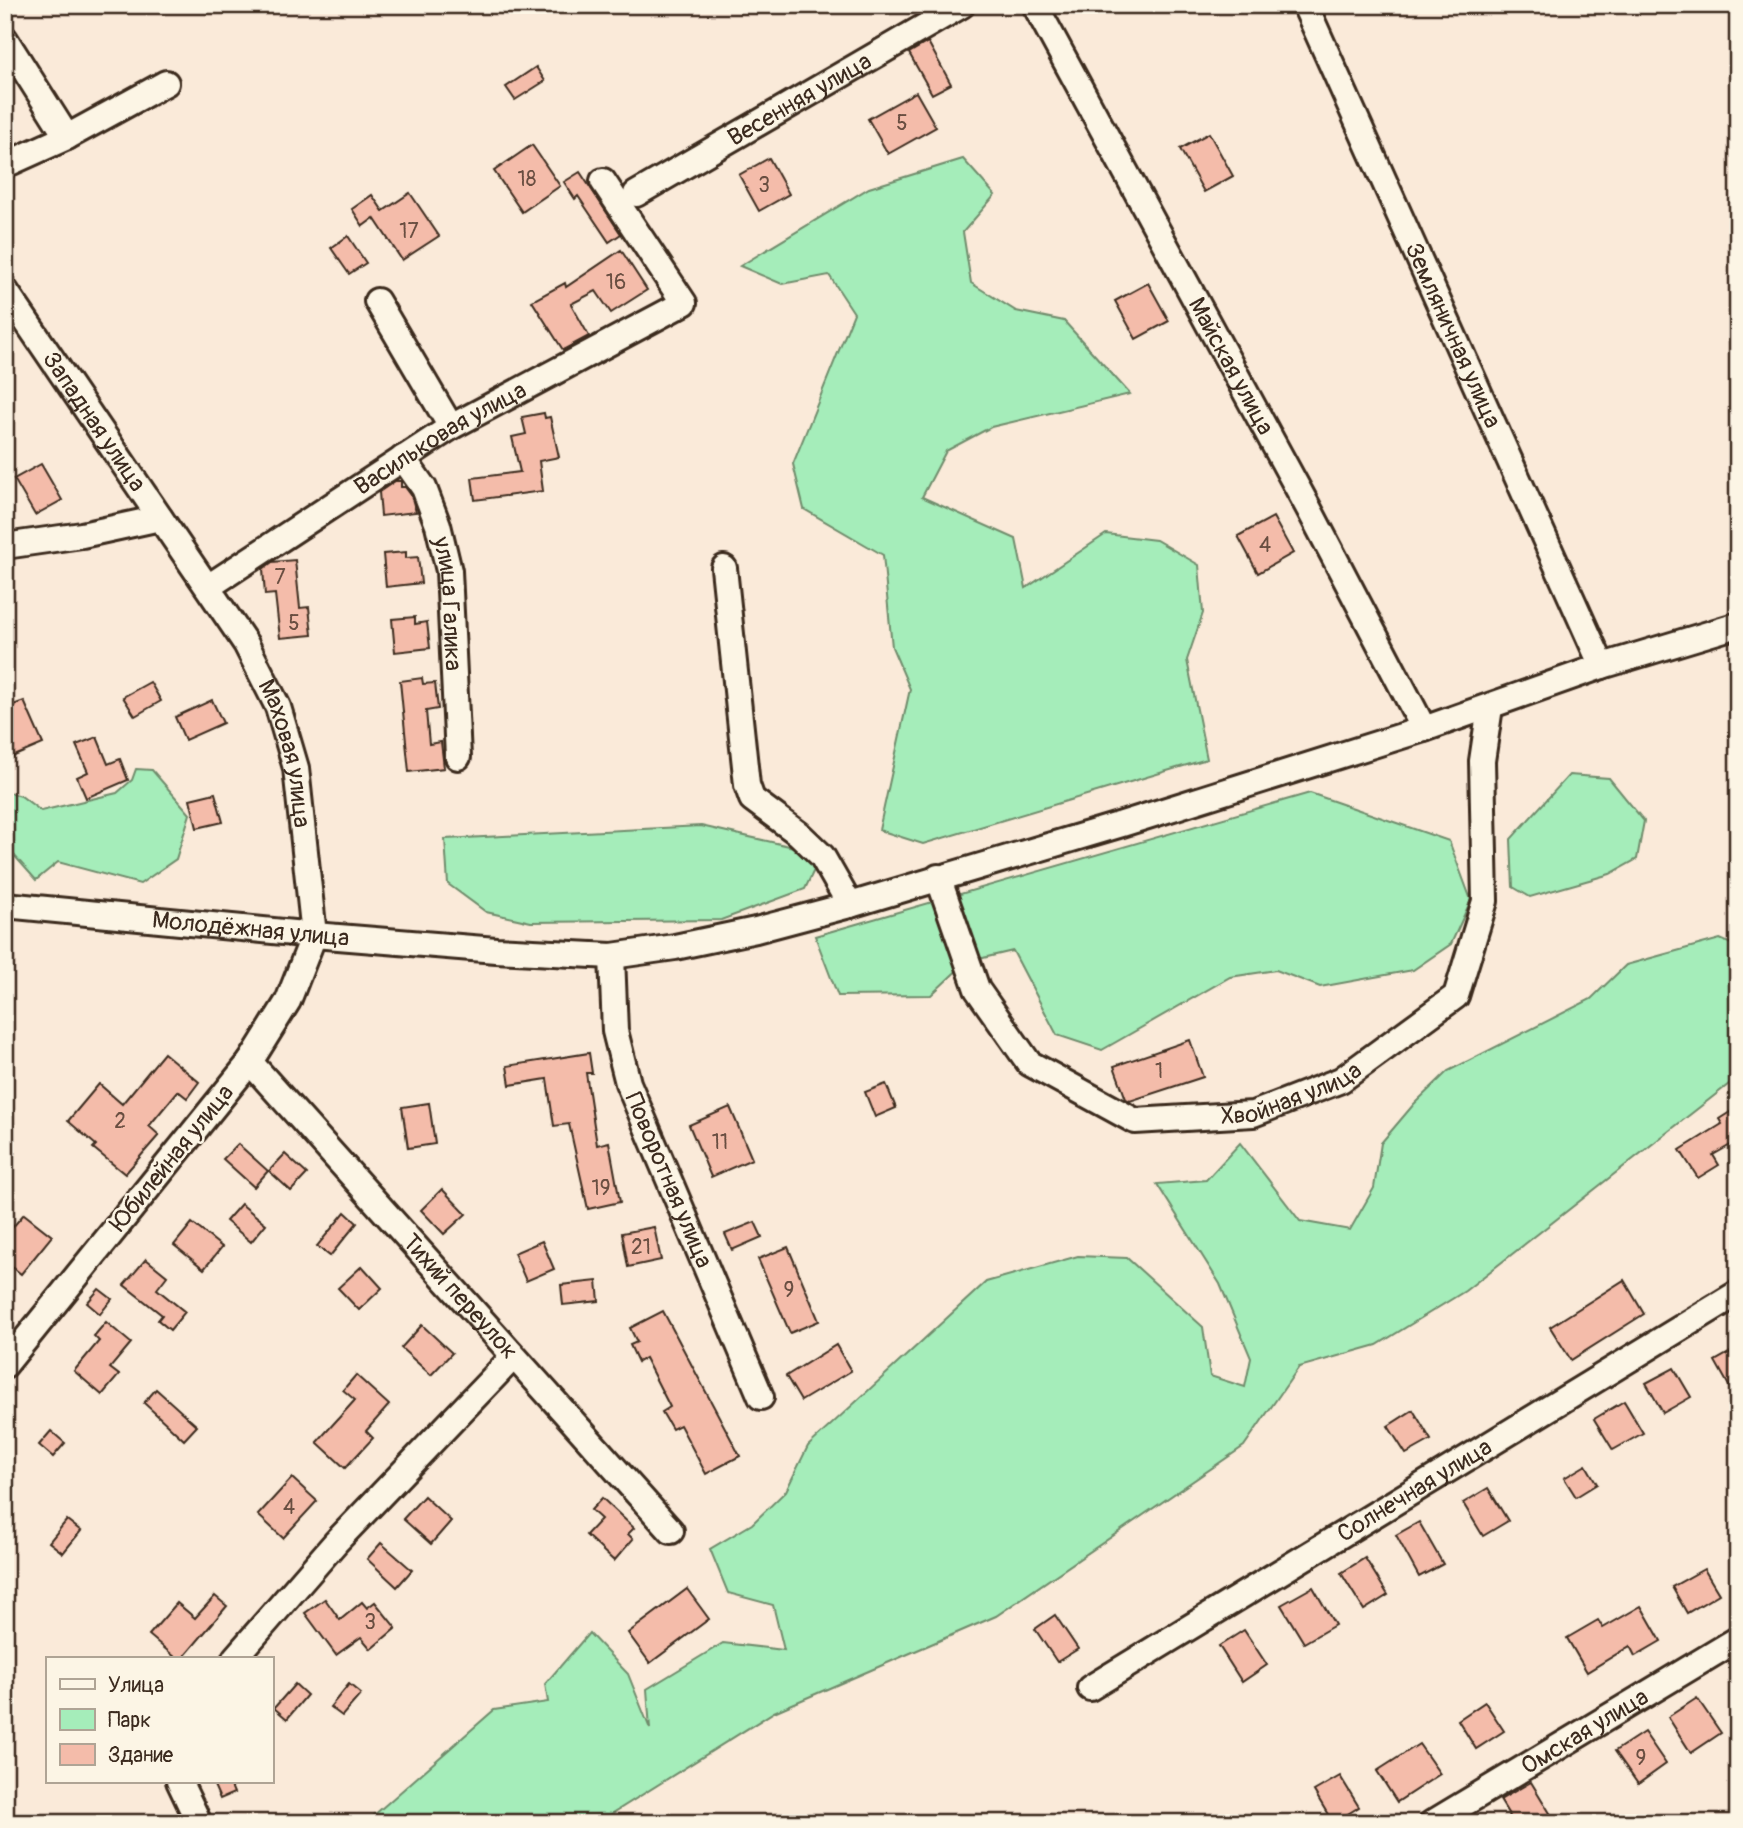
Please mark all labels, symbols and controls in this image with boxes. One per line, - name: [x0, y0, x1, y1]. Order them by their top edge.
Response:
- street label: Весенняя улица: [723, 46, 876, 152]
- house number: 5: [896, 110, 908, 137]
- house number: 18: [518, 166, 536, 193]
- house number: 3: [758, 172, 770, 199]
- house number: 17: [399, 218, 419, 245]
- street label: Земляничная улица: [1399, 238, 1508, 432]
- house number: 16: [606, 269, 626, 296]
- street label: Майская улица: [1182, 292, 1280, 440]
- street label: Западная улица: [37, 346, 152, 497]
- street label: Васильковая улица: [349, 375, 531, 501]
- house number: 4: [1259, 532, 1271, 559]
- street label: улица Галика: [427, 533, 468, 671]
- house number: 7: [274, 564, 286, 591]
- house number: 5: [288, 610, 300, 637]
- street label: Маховая улица: [252, 674, 317, 829]
- street label: Молодёжная улица: [151, 905, 351, 952]
- street label: Хвойная улица: [1220, 1055, 1367, 1130]
- house number: 1: [1155, 1058, 1163, 1085]
- street label: Юбилейная улица: [104, 1079, 240, 1237]
- street label: Поворотная улица: [619, 1088, 719, 1272]
- house number: 2: [114, 1108, 126, 1135]
- house number: 11: [712, 1129, 728, 1156]
- house number: 19: [591, 1175, 611, 1202]
- street label: Тихий переулок: [397, 1228, 524, 1365]
- house number: 21: [631, 1234, 651, 1261]
- house number: 9: [784, 1277, 794, 1304]
- street label: Солнечная улица: [1332, 1432, 1497, 1548]
- house number: 4: [283, 1494, 295, 1521]
- house number: 3: [364, 1609, 376, 1636]
- legend: [46, 1657, 273, 1783]
- text: Улица: [108, 1672, 164, 1699]
- street label: Омская улица: [1516, 1682, 1653, 1781]
- text: Парк: [108, 1707, 151, 1734]
- text: Здание: [108, 1742, 174, 1769]
- house number: 9: [1636, 1745, 1646, 1772]

